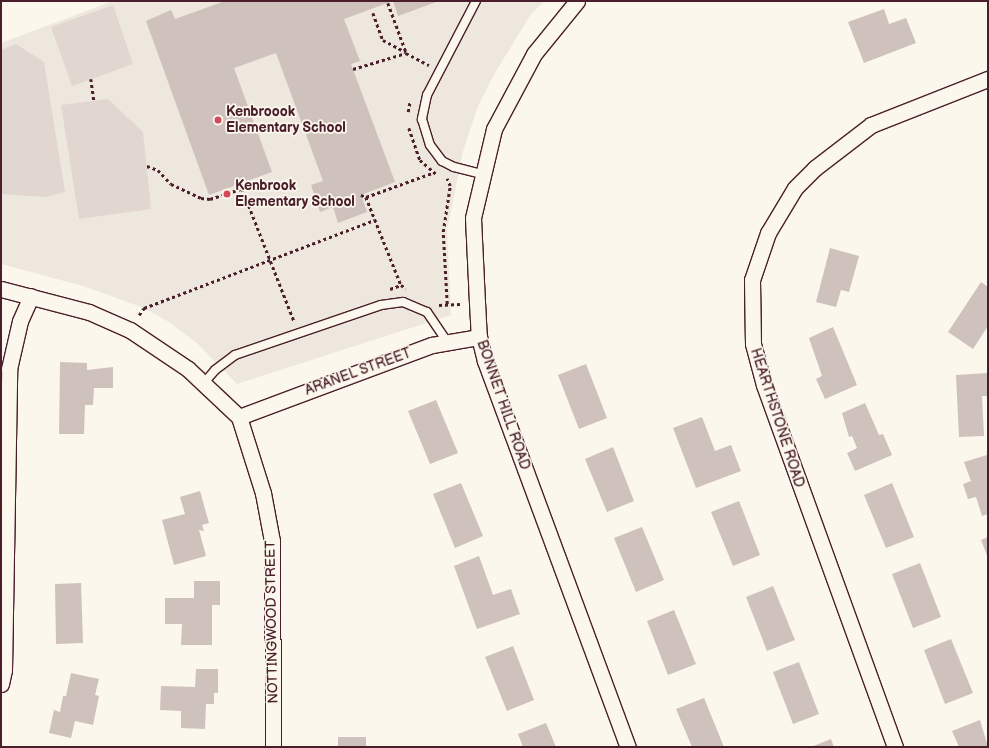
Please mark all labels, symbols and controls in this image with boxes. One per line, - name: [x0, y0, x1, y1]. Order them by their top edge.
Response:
- place label: Kenbroook Elementary School: [226, 104, 346, 136]
- marker: Kenbroook Elementary School: [213, 115, 223, 125]
- place label: Kenbrook Elementary School: [235, 178, 355, 210]
- marker: Kenbrook Elementary School: [222, 189, 232, 199]
- street label: BONNET HILL ROAD: [473, 338, 533, 472]
- street label: ARANEL STREET: [302, 345, 414, 399]
- street label: HEARTHSTONE ROAD: [747, 346, 807, 490]
- street label: NOTTINGWOOD STREET: [262, 540, 282, 704]

